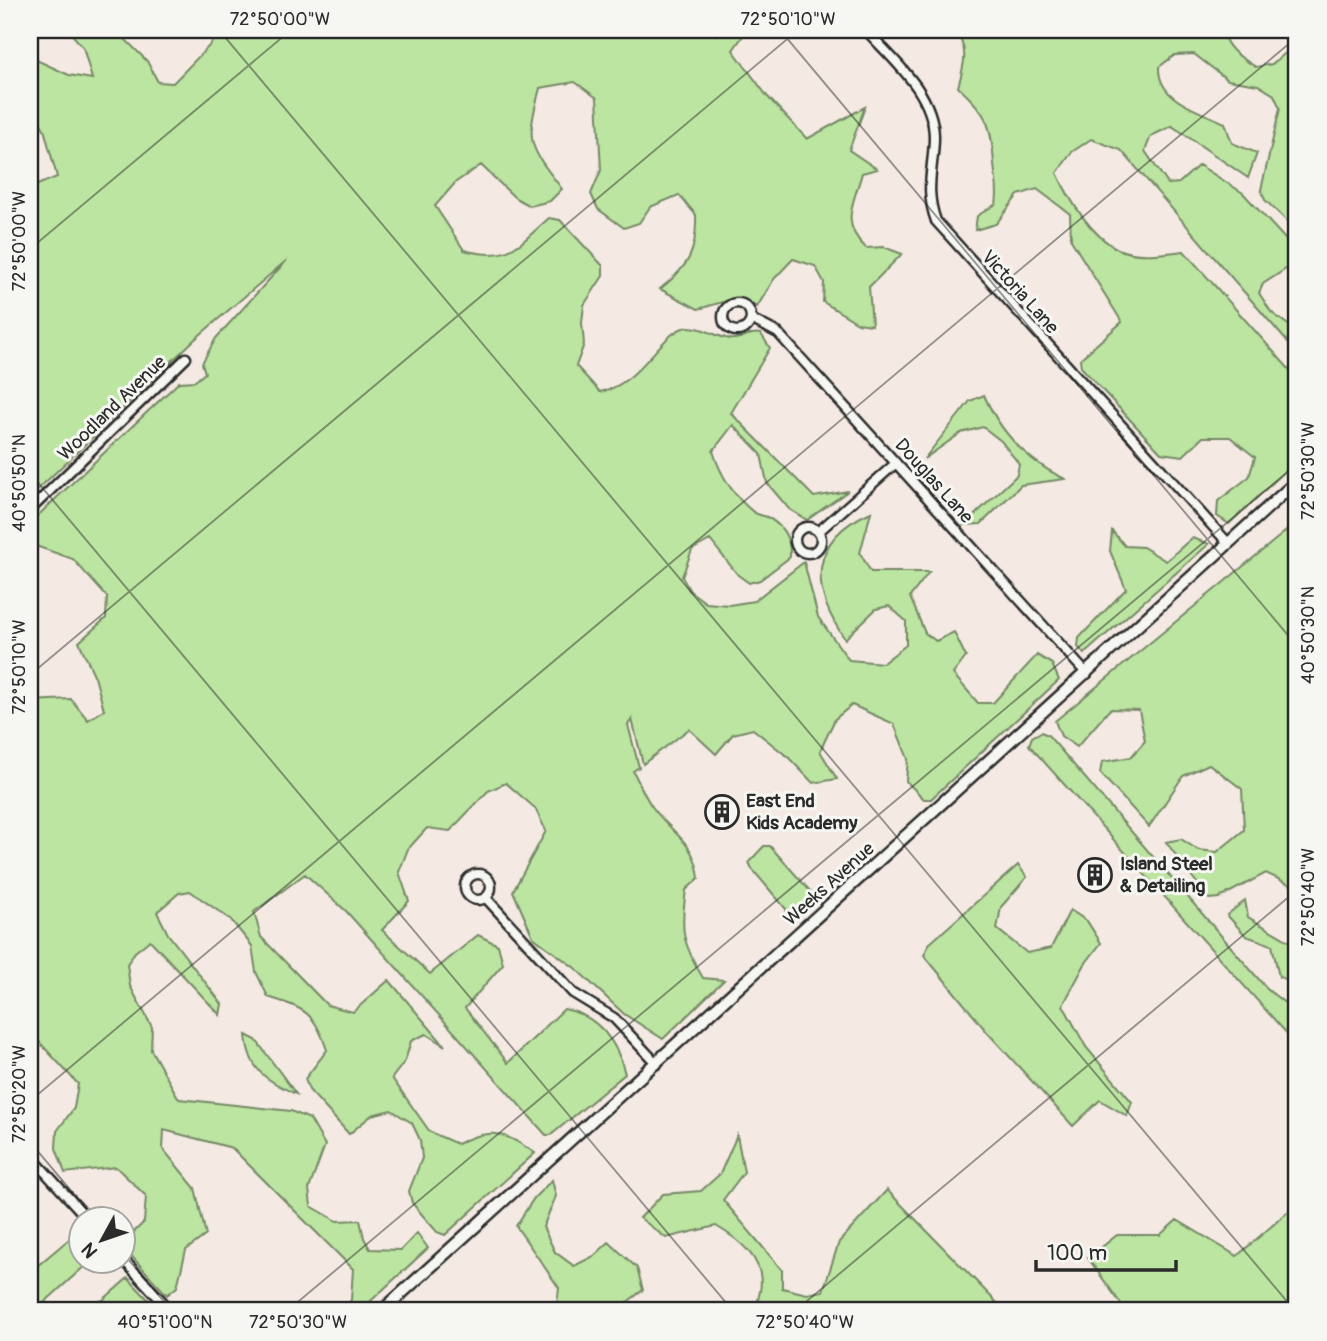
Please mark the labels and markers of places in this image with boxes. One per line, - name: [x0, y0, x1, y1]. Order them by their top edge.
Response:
- place label: East End Kids Academy: [746, 789, 858, 835]
- building icon: East End Kids Academy: [703, 793, 741, 831]
- place label: Island Steel & Detailing: [1120, 852, 1213, 898]
- building icon: Island Steel & Detailing: [1076, 856, 1114, 894]

